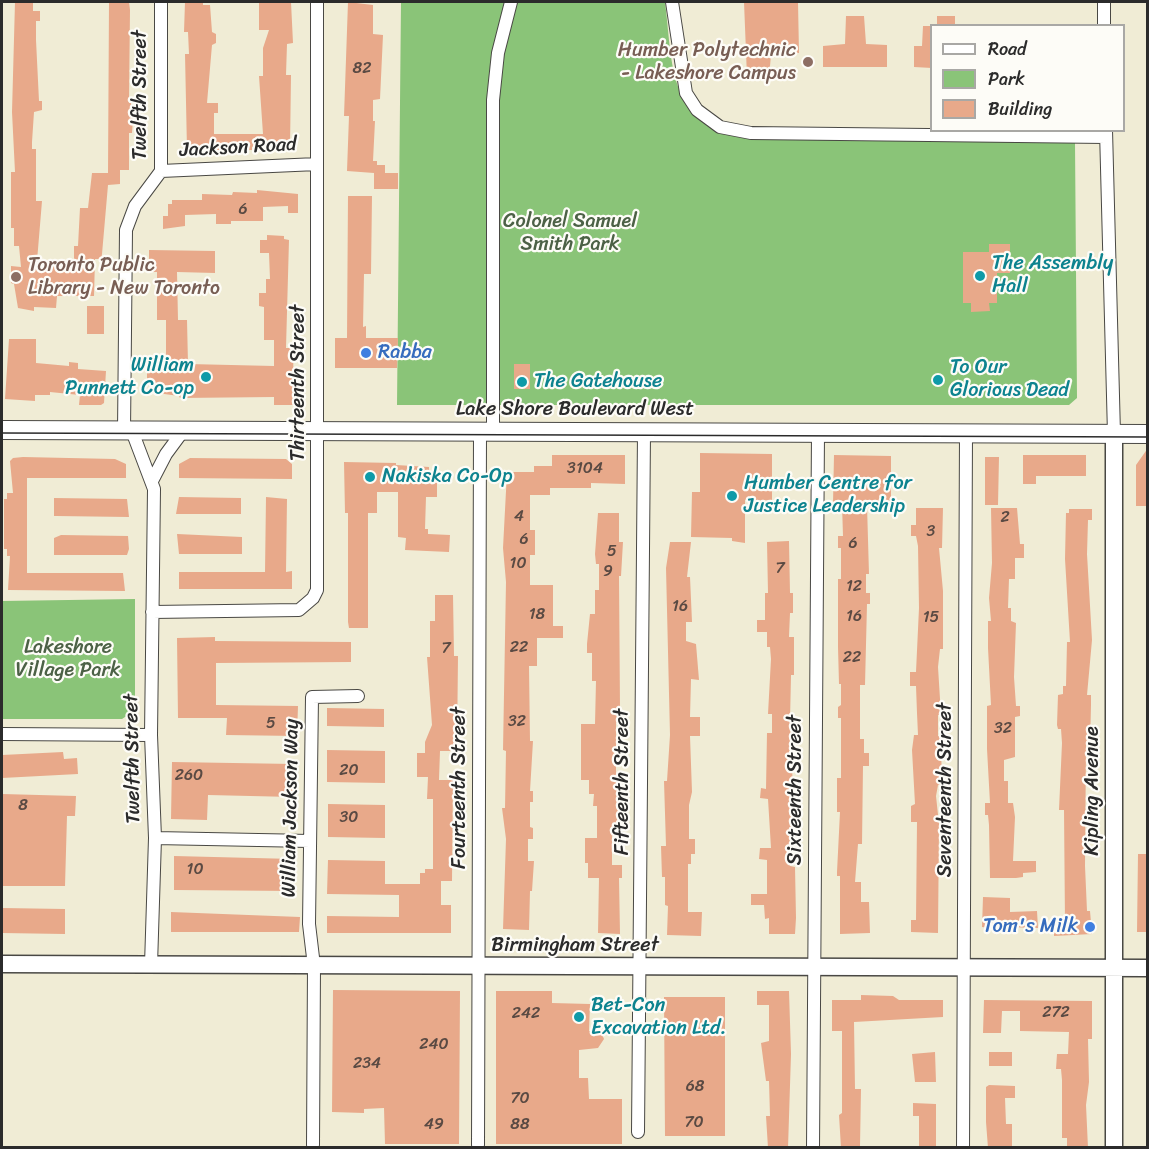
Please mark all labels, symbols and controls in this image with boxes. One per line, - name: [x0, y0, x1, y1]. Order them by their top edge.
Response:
- legend: [930, 24, 1125, 132]
- street label: Twelfth Street: [129, 30, 153, 160]
- text: Road: [988, 33, 1027, 65]
- place label: Humber Polytechnic - Lakeshore Campus: [618, 39, 796, 86]
- marker: Humber Polytechnic - Lakeshore Campus: [801, 55, 815, 69]
- house number: 82: [353, 59, 371, 79]
- text: Park: [988, 63, 1025, 95]
- text: Building: [988, 93, 1052, 125]
- street label: Jackson Road: [179, 133, 297, 163]
- house number: 6: [238, 200, 248, 220]
- park label: Colonel Samuel Smith Park: [503, 210, 637, 257]
- place label: The Assembly Hall: [992, 252, 1113, 299]
- place label: Toronto Public Library - New Toronto: [28, 254, 220, 301]
- marker: The Assembly Hall: [973, 269, 987, 283]
- marker: Toronto Public Library - New Toronto: [9, 270, 23, 284]
- street label: Thirteenth Street: [287, 305, 311, 461]
- place label: Rabba: [378, 341, 432, 365]
- marker: Rabba: [359, 346, 373, 360]
- place label: William Punnett Co-op: [65, 354, 194, 401]
- place label: To Our Glorious Dead: [950, 356, 1069, 403]
- marker: William Punnett Co-op: [199, 370, 213, 384]
- place label: The Gatehouse: [534, 370, 662, 394]
- marker: To Our Glorious Dead: [931, 373, 945, 387]
- marker: The Gatehouse: [515, 375, 529, 389]
- street label: Lake Shore Boulevard West: [456, 398, 694, 422]
- house number: 3104: [567, 459, 603, 479]
- place label: Nakiska Co-Op: [382, 465, 513, 489]
- marker: Nakiska Co-Op: [363, 470, 377, 484]
- place label: Humber Centre for Justice Leadership: [744, 472, 912, 519]
- marker: Humber Centre for Justice Leadership: [725, 489, 739, 503]
- house number: 4: [514, 507, 524, 527]
- house number: 2: [1000, 508, 1010, 528]
- house number: 3: [927, 522, 935, 542]
- house number: 6: [519, 530, 529, 550]
- house number: 6: [848, 534, 858, 554]
- house number: 5: [607, 542, 617, 562]
- house number: 10: [510, 554, 526, 574]
- house number: 7: [775, 559, 785, 579]
- house number: 9: [603, 562, 613, 582]
- house number: 12: [846, 577, 862, 597]
- house number: 16: [672, 597, 688, 617]
- house number: 18: [529, 605, 545, 625]
- house number: 16: [846, 607, 862, 627]
- house number: 15: [923, 608, 939, 628]
- park label: Lakeshore Village Park: [16, 636, 120, 683]
- house number: 22: [510, 638, 528, 658]
- house number: 7: [441, 639, 451, 659]
- house number: 22: [843, 648, 861, 668]
- street label: Twelfth Street: [120, 694, 146, 824]
- street label: Seventeenth Street: [934, 703, 958, 877]
- street label: Fourteenth Street: [448, 707, 472, 869]
- street label: Fifteenth Street: [611, 709, 635, 855]
- house number: 32: [508, 712, 526, 732]
- house number: 5: [266, 714, 276, 734]
- street label: Sixteenth Street: [784, 715, 808, 865]
- street label: William Jackson Way: [277, 718, 305, 898]
- house number: 32: [994, 719, 1012, 739]
- street label: Kipling Avenue: [1081, 726, 1105, 856]
- house number: 20: [339, 761, 359, 781]
- house number: 260: [175, 766, 203, 786]
- house number: 8: [18, 796, 28, 816]
- house number: 30: [340, 808, 358, 828]
- house number: 10: [187, 860, 203, 880]
- place label: Tom's Milk: [983, 915, 1078, 939]
- marker: Tom's Milk: [1083, 920, 1097, 934]
- street label: Birmingham Street: [491, 934, 659, 958]
- place label: Bet-Con Excavation Ltd.: [591, 994, 727, 1041]
- house number: 272: [1042, 1003, 1070, 1023]
- house number: 242: [512, 1004, 540, 1024]
- marker: Bet-Con Excavation Ltd.: [572, 1010, 586, 1024]
- house number: 240: [419, 1035, 449, 1055]
- house number: 234: [353, 1054, 381, 1074]
- house number: 68: [686, 1077, 704, 1097]
- house number: 70: [510, 1089, 530, 1109]
- house number: 70: [684, 1113, 704, 1133]
- house number: 49: [424, 1115, 444, 1135]
- house number: 88: [510, 1115, 530, 1135]

